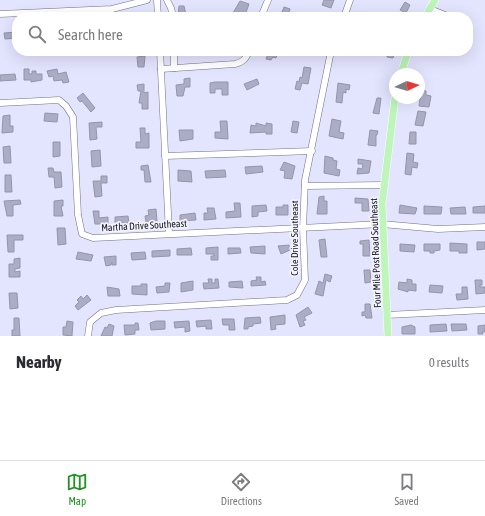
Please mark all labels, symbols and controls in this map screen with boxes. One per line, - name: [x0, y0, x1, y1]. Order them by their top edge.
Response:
- search box: [12, 12, 473, 56]
- icon: search: [26, 23, 48, 45]
- text: Search here: [58, 26, 123, 43]
- north arrow: [389, 68, 425, 104]
- street label: Four Mile Post Road Southeast: [368, 198, 383, 308]
- street label: Cole Drive Southeast: [289, 200, 300, 276]
- street label: Martha Drive Southeast: [101, 218, 187, 233]
- text: Nearby: [16, 352, 62, 372]
- text: 0 results: [429, 355, 469, 370]
- tab: Map: [66, 471, 88, 507]
- tab: Directions: [221, 471, 262, 507]
- tab: Saved: [394, 471, 419, 507]

